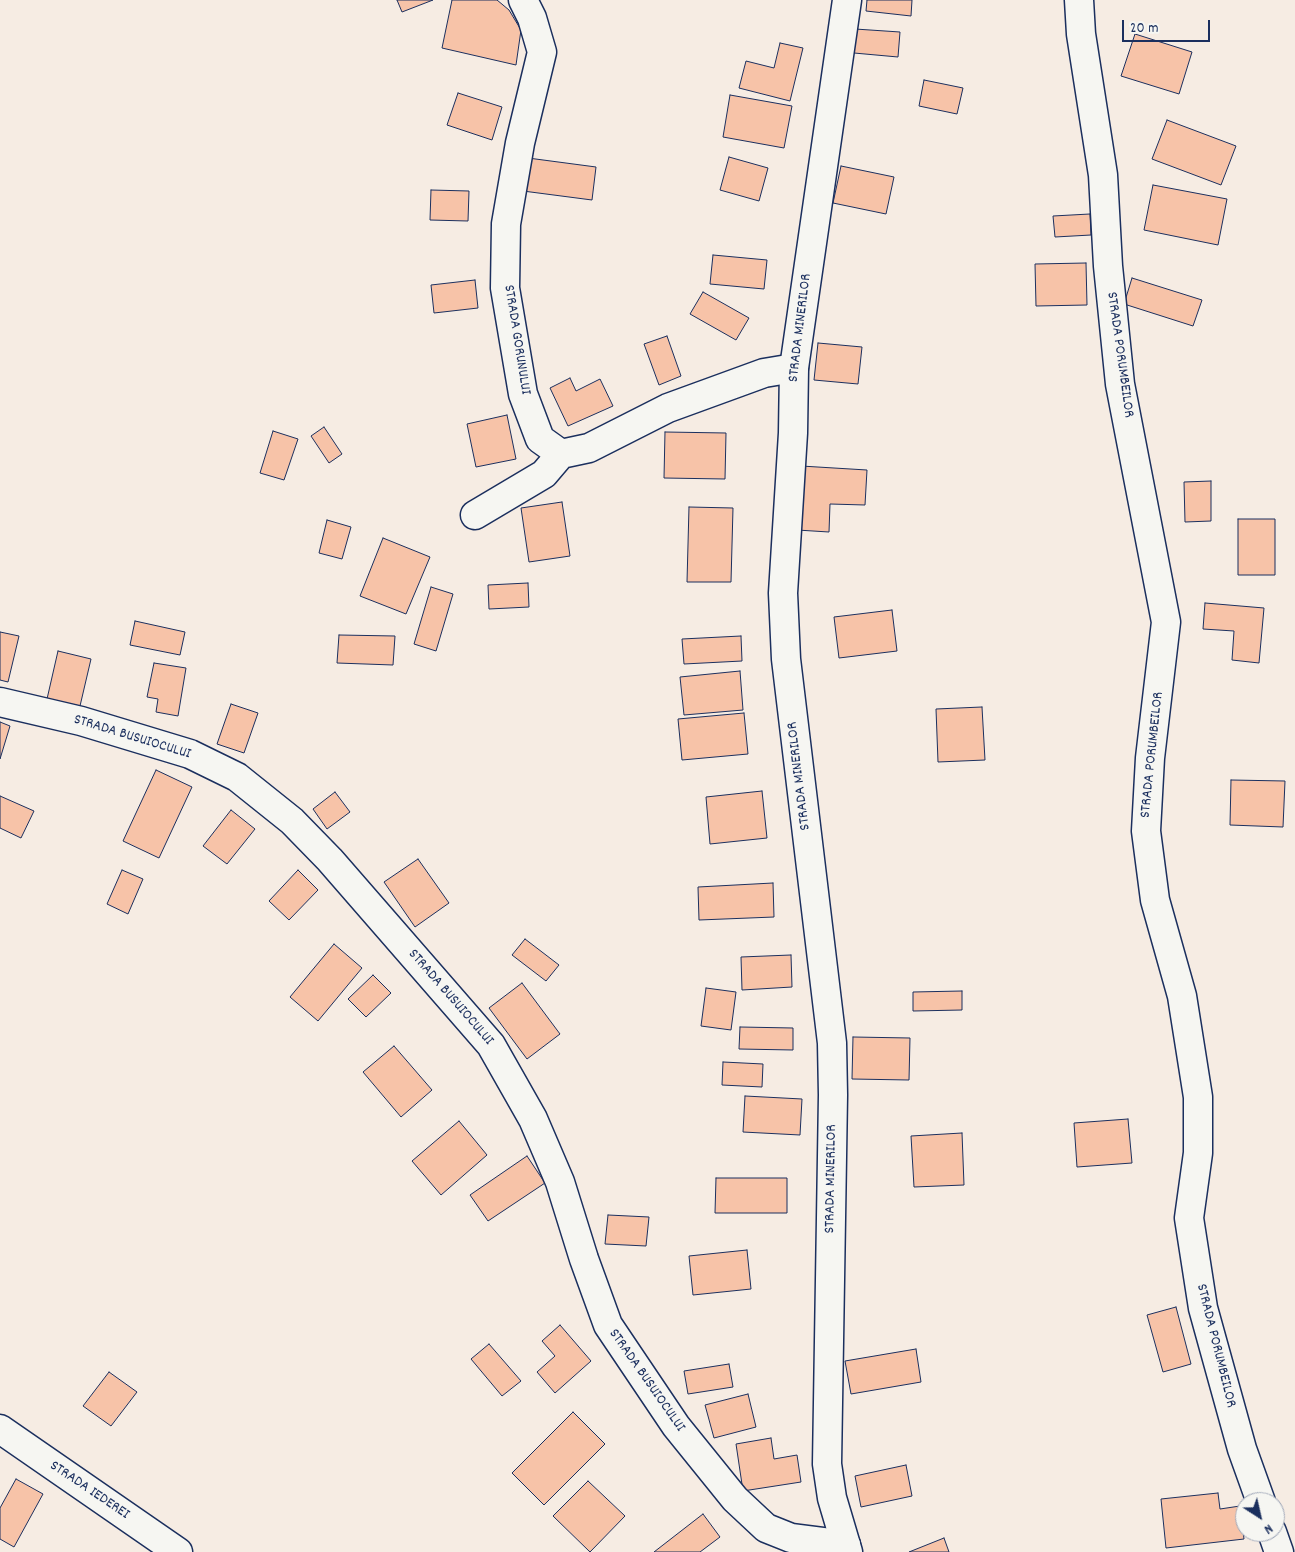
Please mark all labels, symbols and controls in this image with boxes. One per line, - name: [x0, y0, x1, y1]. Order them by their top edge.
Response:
- scale bar: [1125, 10, 1212, 42]
- text: 20 m: [1130, 18, 1158, 40]
- street label: STRADA MINERILOR: [785, 273, 817, 383]
- street label: STRADA GORUNULUI: [498, 284, 534, 396]
- street label: STRADA PORUMBEILOR: [1101, 291, 1137, 419]
- street label: STRADA PORUMBEILOR: [1137, 691, 1169, 819]
- street label: STRADA BUSUIOCULUI: [71, 712, 193, 764]
- street label: STRADA MINERILOR: [784, 721, 816, 831]
- street label: STRADA BUSUIOCULUI: [403, 946, 497, 1050]
- street label: STRADA MINERILOR: [822, 1124, 842, 1234]
- street label: STRADA PORUMBEILOR: [1191, 1282, 1239, 1410]
- street label: STRADA BUSUIOCULUI: [604, 1326, 688, 1436]
- street label: STRADA IEDEREI: [46, 1458, 132, 1524]
- north arrow: [1235, 1492, 1285, 1542]
- text: N: [1259, 1518, 1277, 1539]

